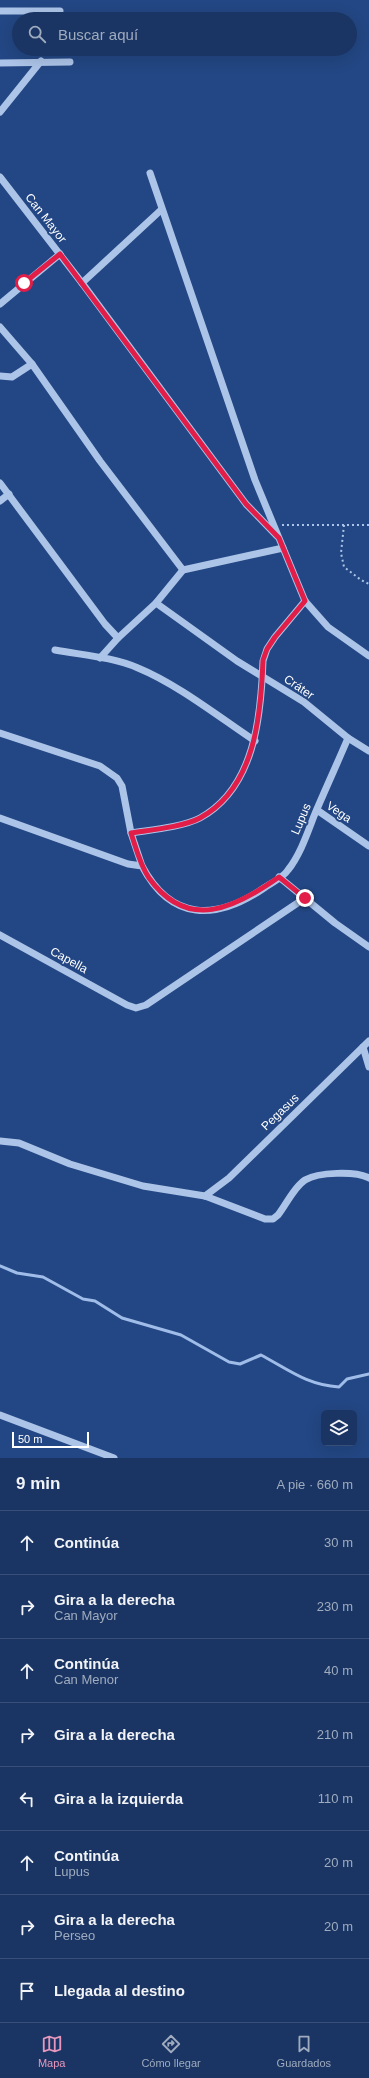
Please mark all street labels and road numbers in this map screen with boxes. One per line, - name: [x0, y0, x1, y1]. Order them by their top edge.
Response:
- street label: Can Mayor: [22, 191, 70, 245]
- street label: Cráter: [281, 672, 317, 702]
- street label: Vega: [324, 799, 355, 826]
- street label: Lupus: [288, 801, 314, 837]
- street label: Capella: [48, 944, 90, 976]
- street label: Pegasus: [258, 1091, 302, 1133]

